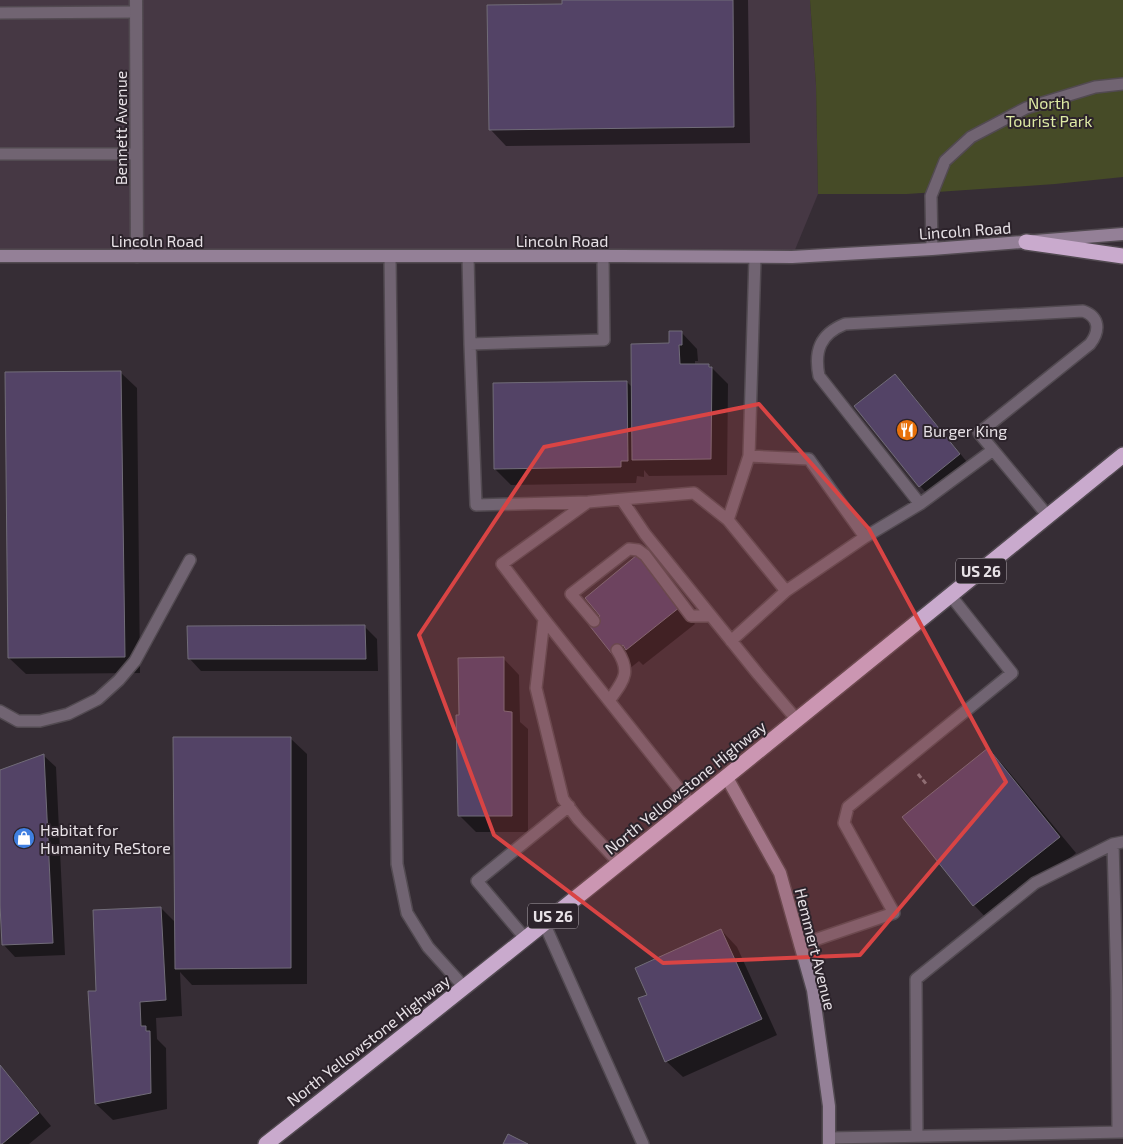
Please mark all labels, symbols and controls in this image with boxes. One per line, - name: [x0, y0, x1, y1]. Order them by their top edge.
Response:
- street label: Bennett Avenue: [111, 71, 130, 185]
- park label: North Tourist Park: [1006, 93, 1092, 130]
- street label: Lincoln Road: [918, 217, 1012, 243]
- street label: Lincoln Road: [111, 231, 203, 250]
- street label: Lincoln Road: [516, 231, 608, 250]
- restaurant icon: Burger King: [895, 418, 919, 442]
- place label: Burger King: [923, 421, 1007, 440]
- road number: US 26: [956, 558, 1006, 584]
- street label: North Yellowstone Highway: [601, 716, 770, 858]
- place label: Habitat for Humanity ReStore: [40, 820, 171, 857]
- shop icon: Habitat for Humanity ReStore: [12, 826, 36, 850]
- street label: Hemmert Avenue: [792, 886, 840, 1012]
- road number: US 26: [528, 904, 578, 928]
- street label: North Yellowstone Highway: [283, 970, 454, 1110]

